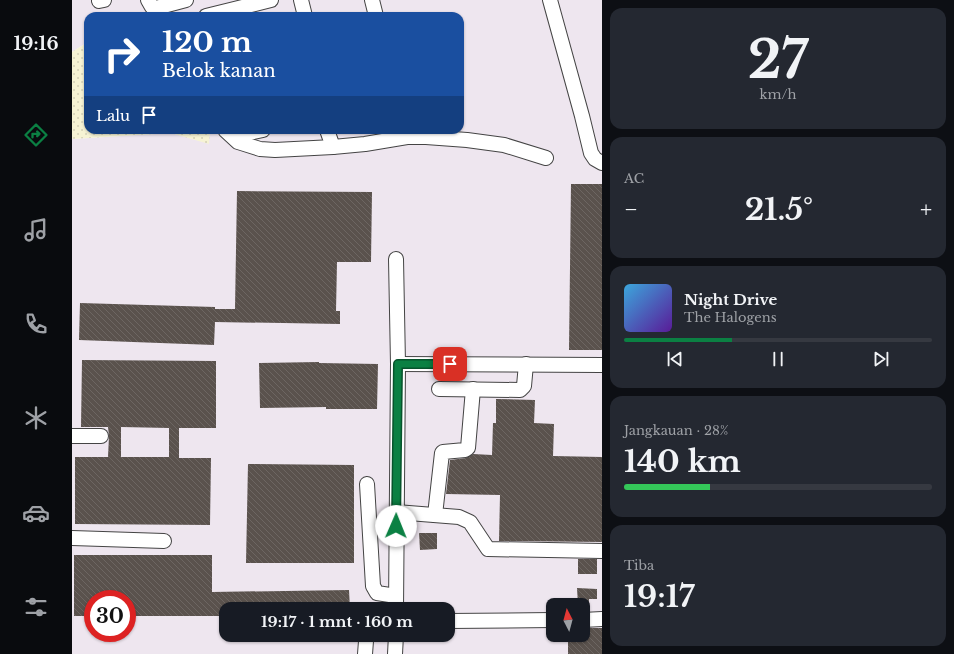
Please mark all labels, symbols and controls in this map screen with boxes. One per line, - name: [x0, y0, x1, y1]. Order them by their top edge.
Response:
- text: 120 m: [162, 25, 252, 60]
- icon: right: [96, 28, 148, 80]
- text: 27: [748, 28, 808, 92]
- text: 19:16: [13, 33, 59, 55]
- text: Belok kanan: [162, 60, 276, 82]
- text: km/h: [760, 86, 796, 103]
- icon: arrive: [138, 104, 160, 126]
- text: Lalu: [96, 106, 130, 125]
- icon: directions: [22, 121, 50, 149]
- text: AC: [624, 170, 644, 187]
- text: 21.5°: [745, 191, 813, 228]
- text: −: [624, 196, 638, 223]
- text: +: [920, 196, 932, 223]
- icon: music: [22, 216, 50, 244]
- text: Night Drive: [684, 290, 777, 309]
- text: The Halogens: [684, 309, 777, 326]
- icon: phone: [22, 310, 50, 338]
- pin: [433, 347, 467, 381]
- icon: previous: [664, 348, 686, 370]
- icon: pause: [767, 348, 789, 370]
- icon: next: [870, 348, 892, 370]
- icon: arrive: [439, 353, 461, 375]
- icon: climate: [22, 404, 50, 432]
- text: Jangkauan · 28%: [624, 422, 729, 439]
- text: 140 km: [624, 443, 741, 480]
- icon: car: [22, 499, 50, 527]
- position arrow: [375, 505, 417, 547]
- text: Tiba: [624, 557, 654, 574]
- text: 19:17: [624, 578, 694, 615]
- speed limit sign: 30: [84, 590, 136, 642]
- icon: filters: [22, 593, 50, 621]
- north arrow: [546, 598, 590, 642]
- map controls: [546, 598, 590, 642]
- text: 19:17 · 1 mnt · 160 m: [261, 612, 413, 631]

